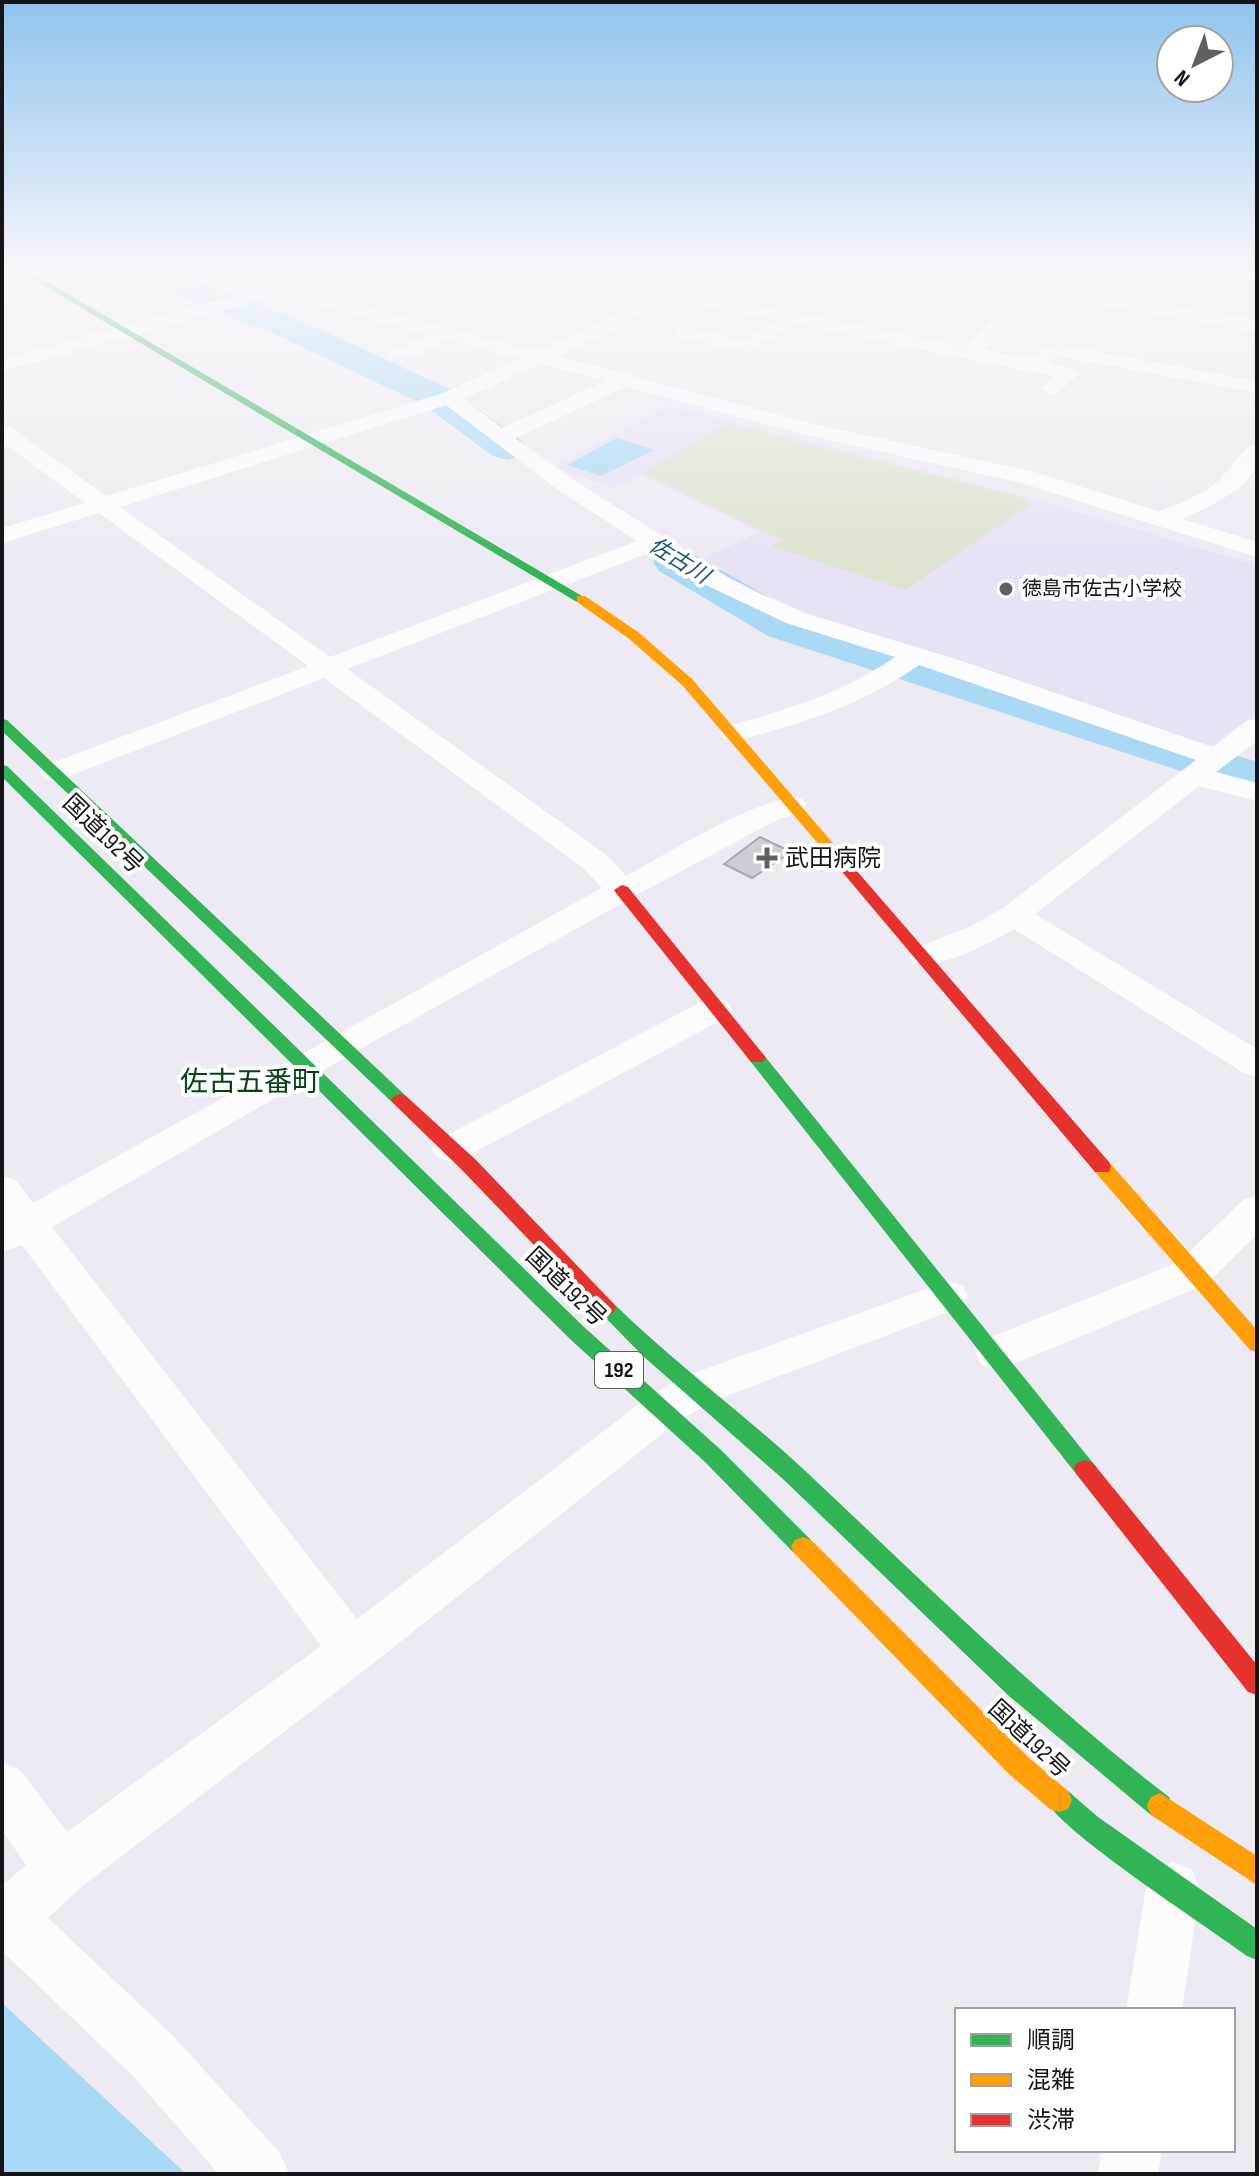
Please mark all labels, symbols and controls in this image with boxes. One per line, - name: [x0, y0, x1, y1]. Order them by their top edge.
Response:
- north arrow: [1155, 24, 1235, 104]
- text: N: [1169, 64, 1196, 92]
- water label: 佐古川: [644, 532, 716, 591]
- place label: 徳島市佐古小学校: [1022, 577, 1182, 601]
- marker: 徳島市佐古小学校: [997, 580, 1015, 598]
- street label: 国道192号: [57, 789, 149, 879]
- place label: 武田病院: [785, 844, 881, 873]
- marker: 武田病院: [756, 847, 778, 869]
- district label: 佐古五番町: [180, 1066, 320, 1099]
- street label: 国道192号: [520, 1242, 612, 1332]
- road number: 192: [595, 1352, 643, 1388]
- street label: 国道192号: [982, 1694, 1076, 1784]
- legend: [955, 2008, 1235, 2152]
- text: 順調: [1027, 2026, 1075, 2055]
- text: 混雑: [1027, 2066, 1075, 2095]
- text: 渋滞: [1027, 2106, 1075, 2135]

